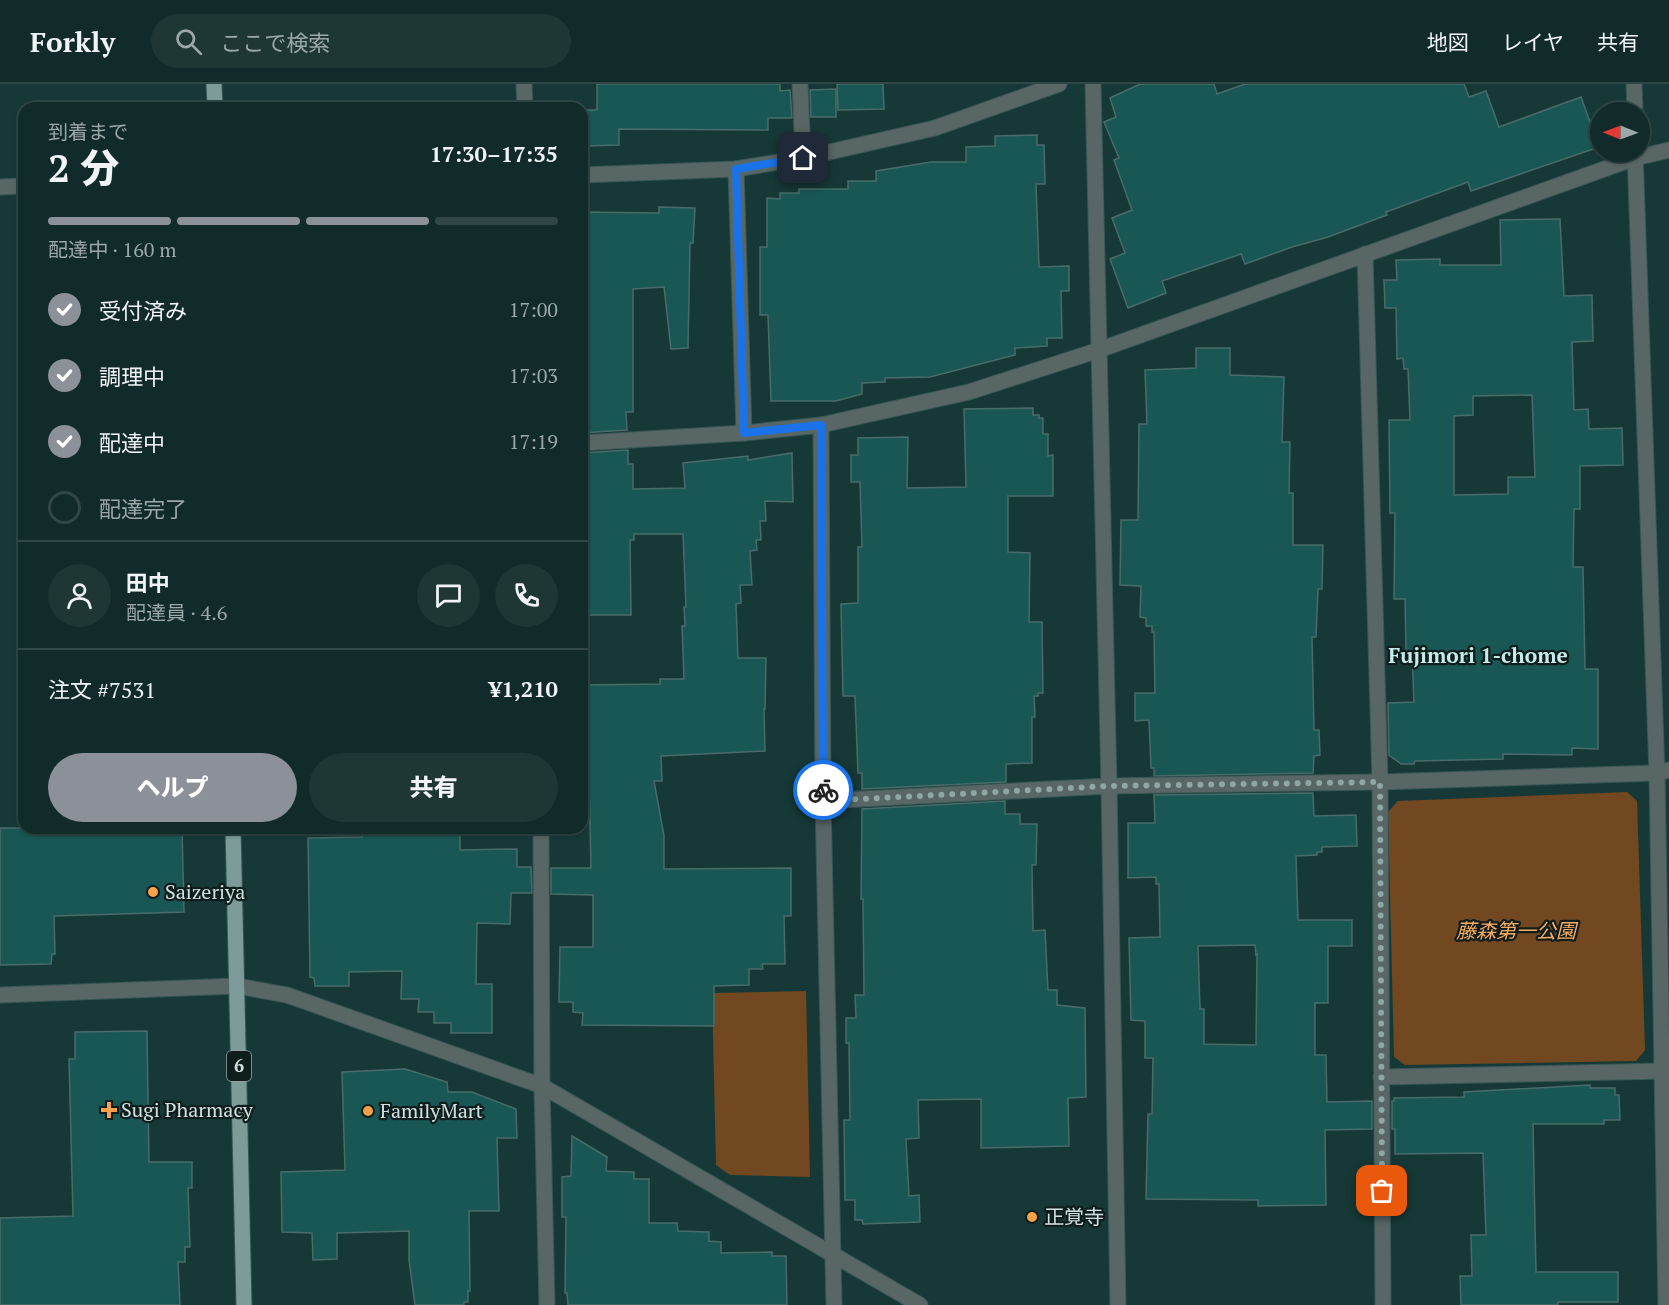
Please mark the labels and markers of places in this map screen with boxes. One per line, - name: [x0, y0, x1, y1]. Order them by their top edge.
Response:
- pin: [777, 132, 828, 183]
- place label: Saizeriya: [165, 878, 245, 905]
- marker: Saizeriya: [146, 885, 160, 899]
- place label: Sugi Pharmacy: [121, 1096, 254, 1123]
- place label: FamilyMart: [380, 1097, 483, 1124]
- marker: Sugi Pharmacy: [102, 1103, 116, 1117]
- marker: FamilyMart: [361, 1104, 375, 1118]
- pin: [1356, 1165, 1407, 1216]
- place label: 正覚寺: [1044, 1203, 1104, 1230]
- marker: 正覚寺: [1025, 1210, 1039, 1224]

